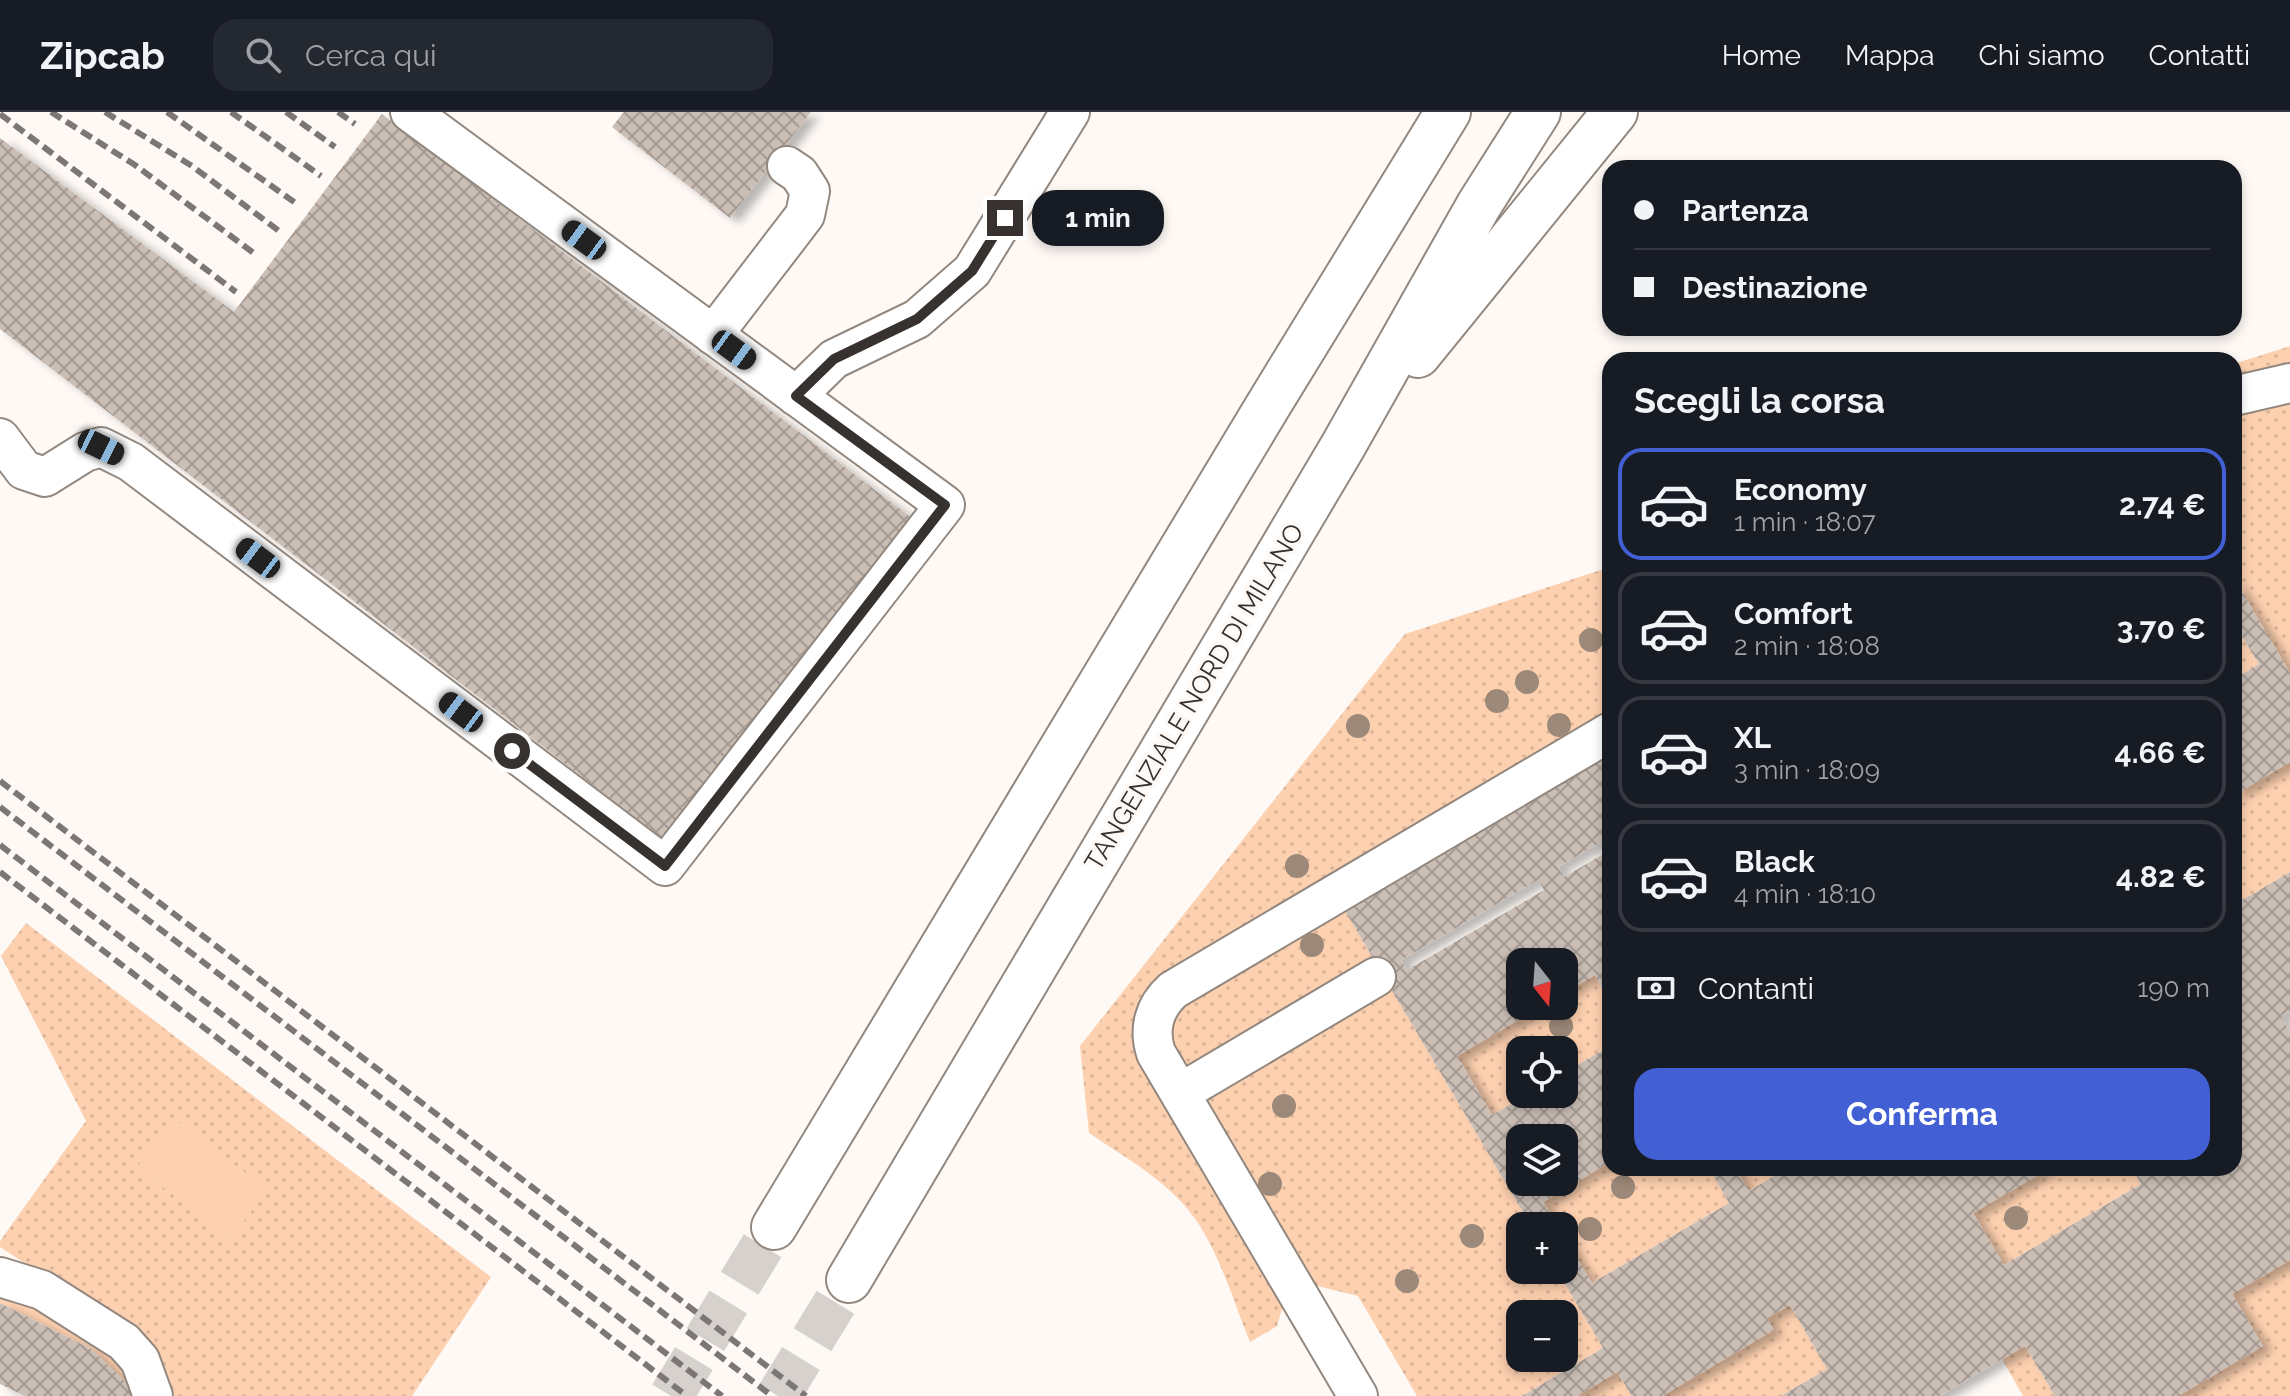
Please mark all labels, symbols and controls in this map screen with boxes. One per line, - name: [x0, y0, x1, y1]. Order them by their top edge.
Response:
- search box: [213, 19, 773, 91]
- text: Zipcab: [40, 33, 165, 78]
- icon: search: [241, 33, 285, 77]
- text: Cerca qui: [305, 38, 437, 73]
- text: Home: [1722, 39, 1801, 72]
- text: Mappa: [1845, 39, 1934, 72]
- text: Chi siamo: [1978, 39, 2105, 72]
- text: Contatti: [2149, 39, 2250, 72]
- callout: 1 min: [1033, 190, 1165, 246]
- text: Partenza: [1682, 193, 1809, 228]
- route end: [987, 200, 1023, 236]
- text: 1 min: [1065, 203, 1131, 233]
- car: [558, 216, 610, 264]
- text: Destinazione: [1682, 270, 1867, 305]
- car: [708, 326, 760, 374]
- text: Scegli la corsa: [1634, 379, 1885, 421]
- car: [74, 426, 128, 468]
- icon: car: [1638, 468, 1710, 540]
- text: Economy: [1734, 472, 1867, 507]
- text: 2.74 €: [2119, 487, 2206, 522]
- text: 1 min · 18:07: [1734, 507, 1876, 537]
- street label: TANGENZIALE NORD DI MILANO: [1078, 518, 1310, 876]
- car: [232, 534, 284, 582]
- icon: car: [1638, 592, 1710, 664]
- text: Comfort: [1734, 596, 1853, 631]
- text: 3.70 €: [2117, 611, 2206, 646]
- text: 2 min · 18:08: [1734, 631, 1880, 661]
- car: [435, 688, 487, 736]
- icon: car: [1638, 716, 1710, 788]
- text: XL: [1734, 720, 1771, 755]
- route start: [494, 733, 530, 769]
- text: 4.66 €: [2115, 735, 2206, 770]
- text: 3 min · 18:09: [1734, 755, 1880, 785]
- icon: car: [1638, 840, 1710, 912]
- text: Black: [1734, 844, 1815, 879]
- text: 4.82 €: [2116, 859, 2206, 894]
- text: 4 min · 18:10: [1734, 879, 1876, 909]
- north arrow: [1506, 948, 1578, 1020]
- map controls: [1506, 948, 1578, 1372]
- icon: cash: [1634, 966, 1678, 1010]
- text: Contanti: [1698, 971, 1814, 1006]
- text: 190 m: [2137, 973, 2210, 1003]
- button: locate: [1506, 1036, 1578, 1108]
- button: Conferma: [1634, 1068, 2210, 1160]
- button: layers: [1506, 1124, 1578, 1196]
- button: +: [1506, 1212, 1578, 1284]
- button: −: [1506, 1300, 1578, 1372]

